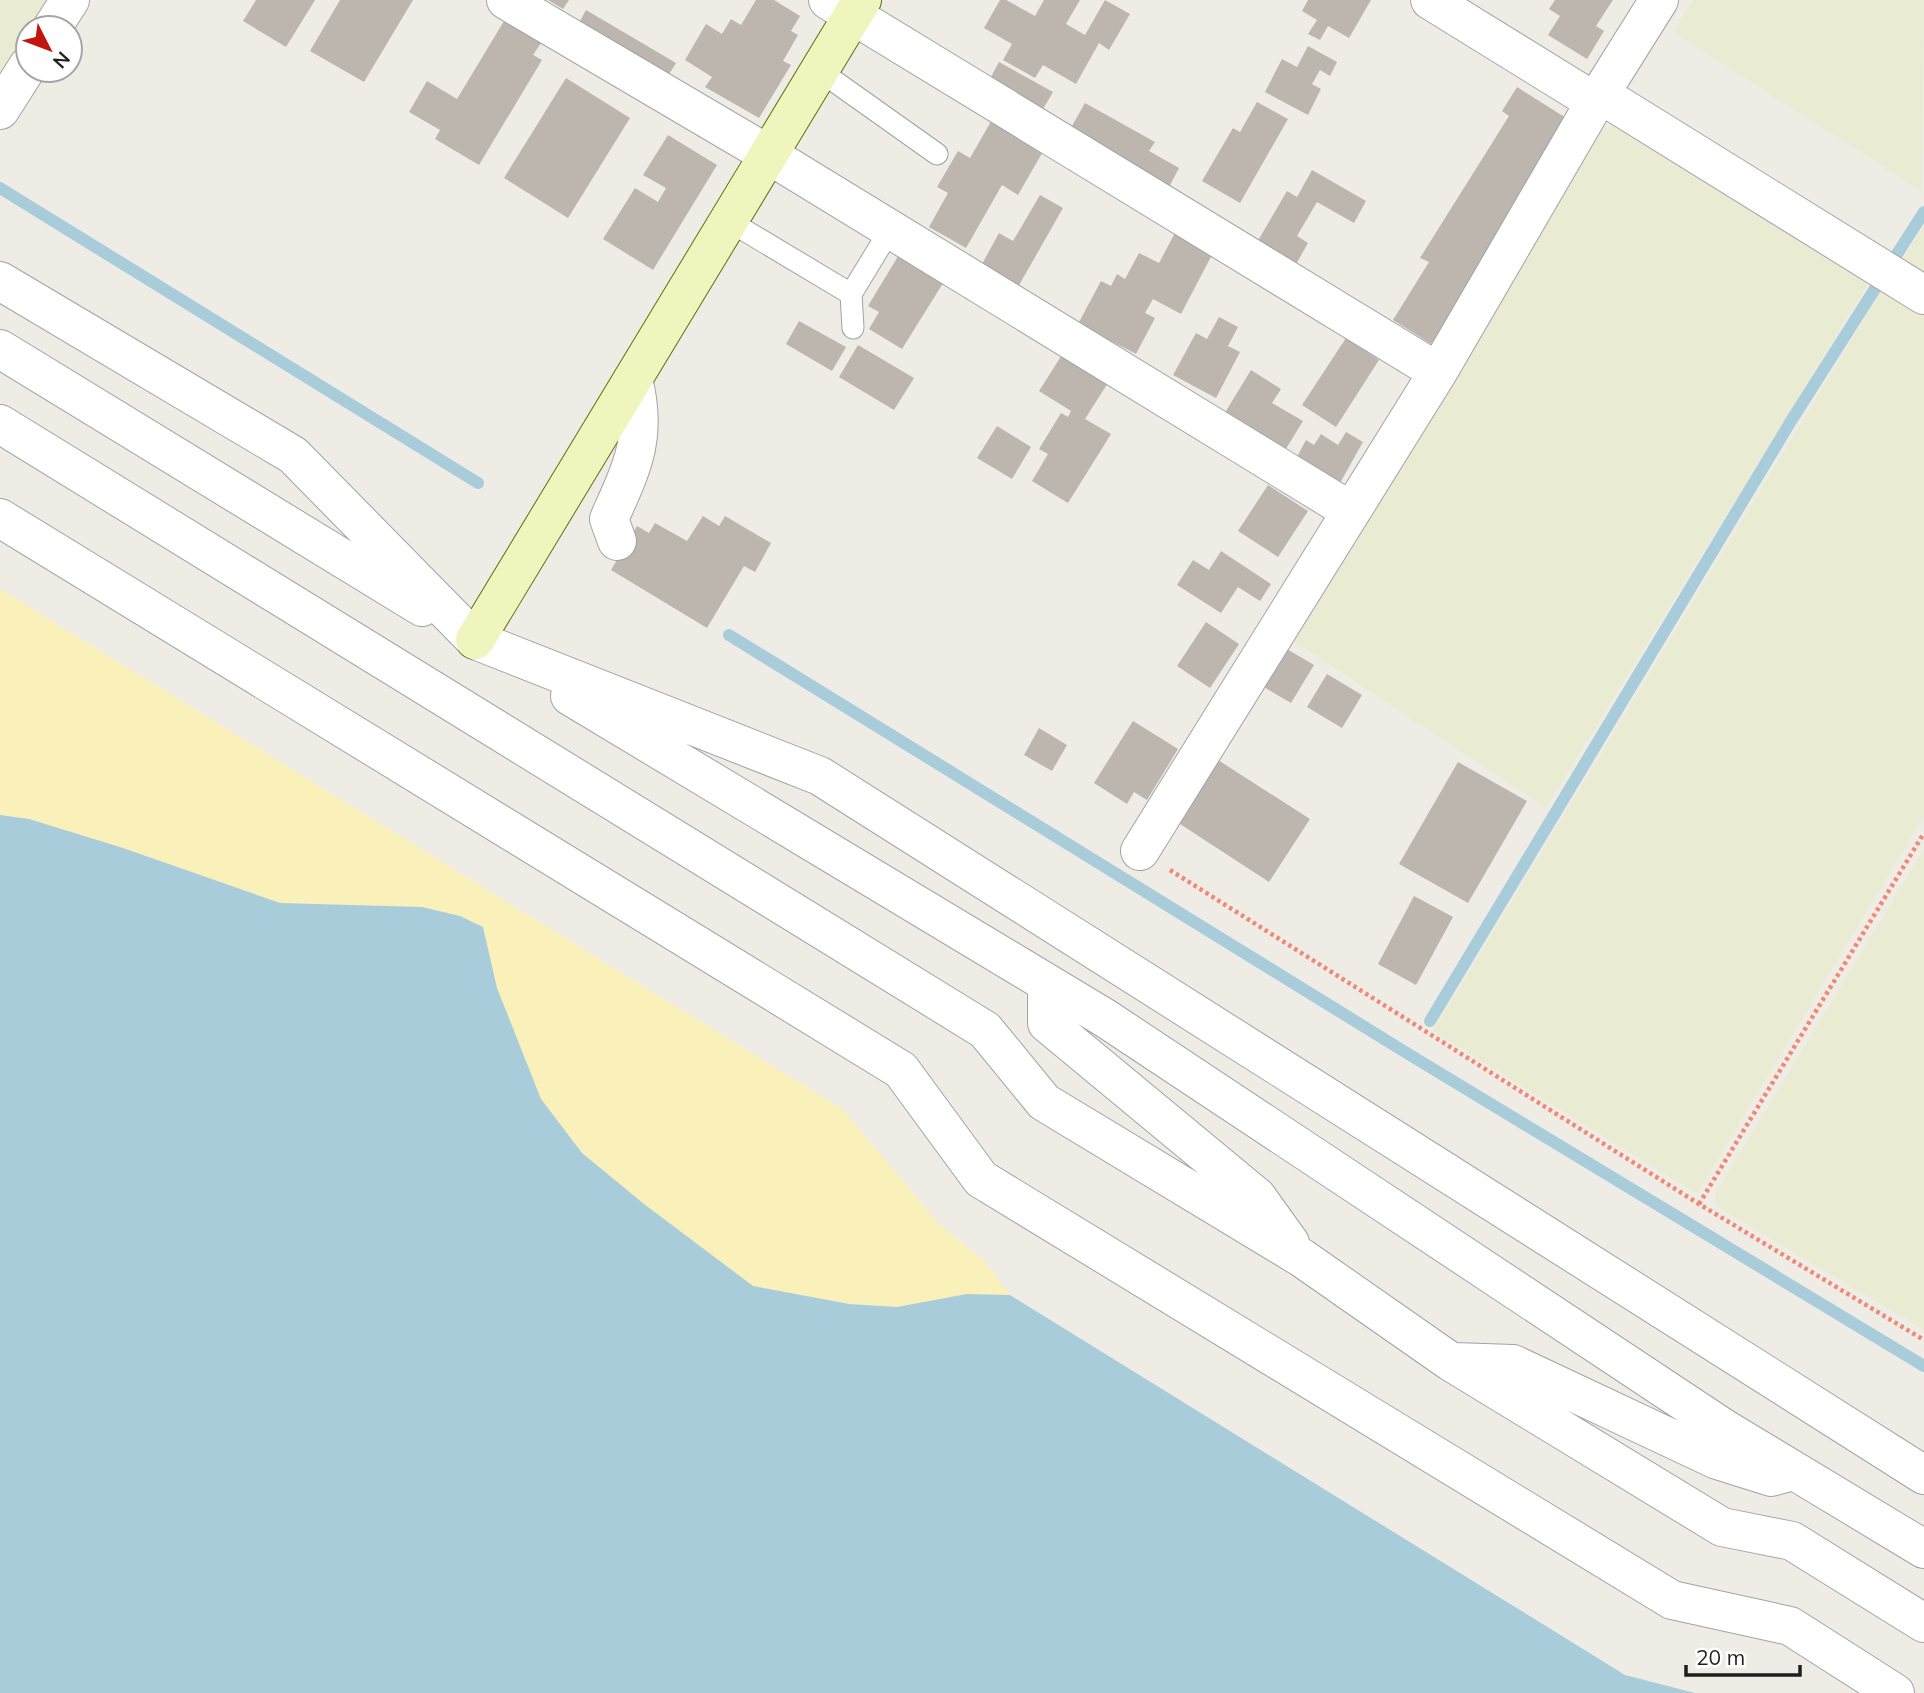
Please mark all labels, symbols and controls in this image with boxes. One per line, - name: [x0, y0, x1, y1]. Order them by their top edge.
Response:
- north arrow: [14, 14, 84, 84]
- text: N: [48, 47, 75, 74]
- scale bar: [1686, 1634, 1800, 1678]
- text: 20 m: [1696, 1644, 1745, 1670]

